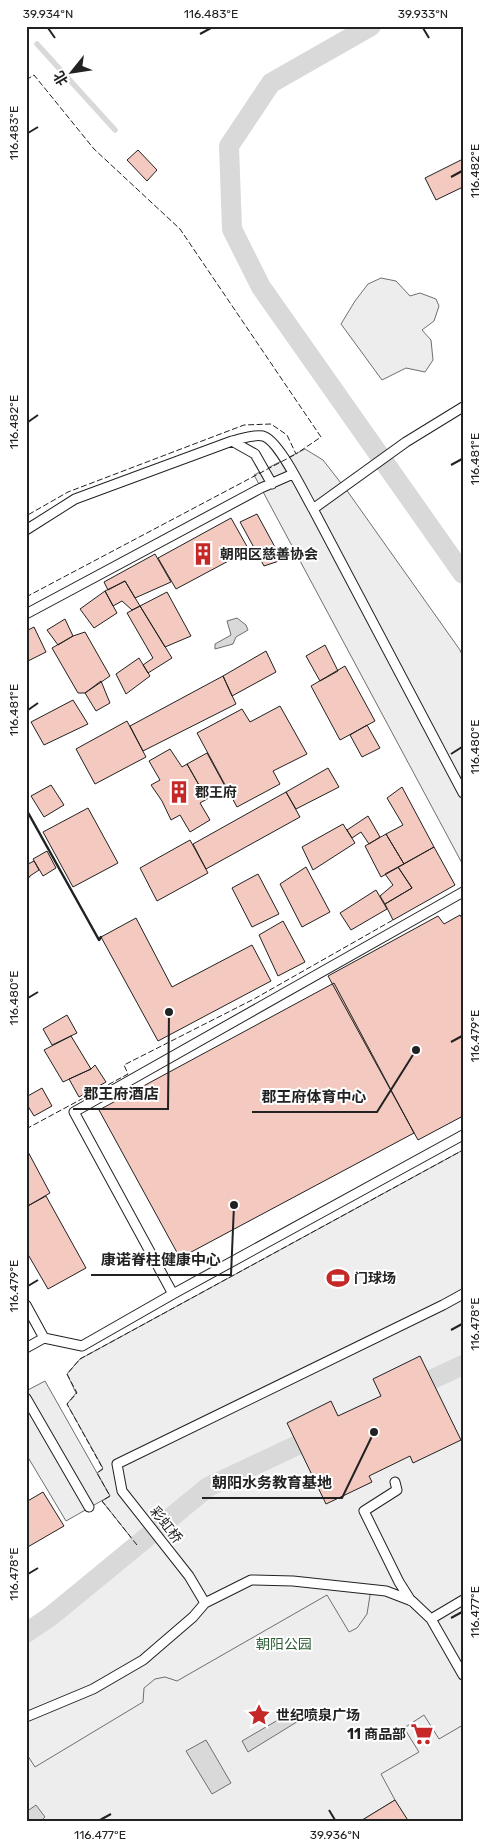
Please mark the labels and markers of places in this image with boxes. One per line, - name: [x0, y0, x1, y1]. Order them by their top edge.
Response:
- building icon: 朝阳区慈善协会: [190, 541, 216, 567]
- place label: 朝阳区慈善协会: [220, 546, 318, 563]
- building icon: 郡王府: [166, 779, 192, 805]
- place label: 郡王府: [195, 784, 237, 801]
- callout: 郡王府酒店: [73, 1079, 168, 1109]
- callout: 郡王府体育中心: [252, 1082, 377, 1112]
- callout: 康诺脊柱健康中心: [91, 1245, 231, 1275]
- sports icon: 门球场: [325, 1265, 351, 1291]
- place label: 门球场: [354, 1270, 396, 1287]
- callout: 朝阳水务教育基地: [202, 1468, 342, 1498]
- place icon: 世纪喷泉广场: [246, 1702, 272, 1728]
- place label: 世纪喷泉广场: [276, 1707, 360, 1724]
- supermarket icon: 11 商品部: [409, 1721, 435, 1747]
- place label: 11 商品部: [347, 1726, 406, 1743]

